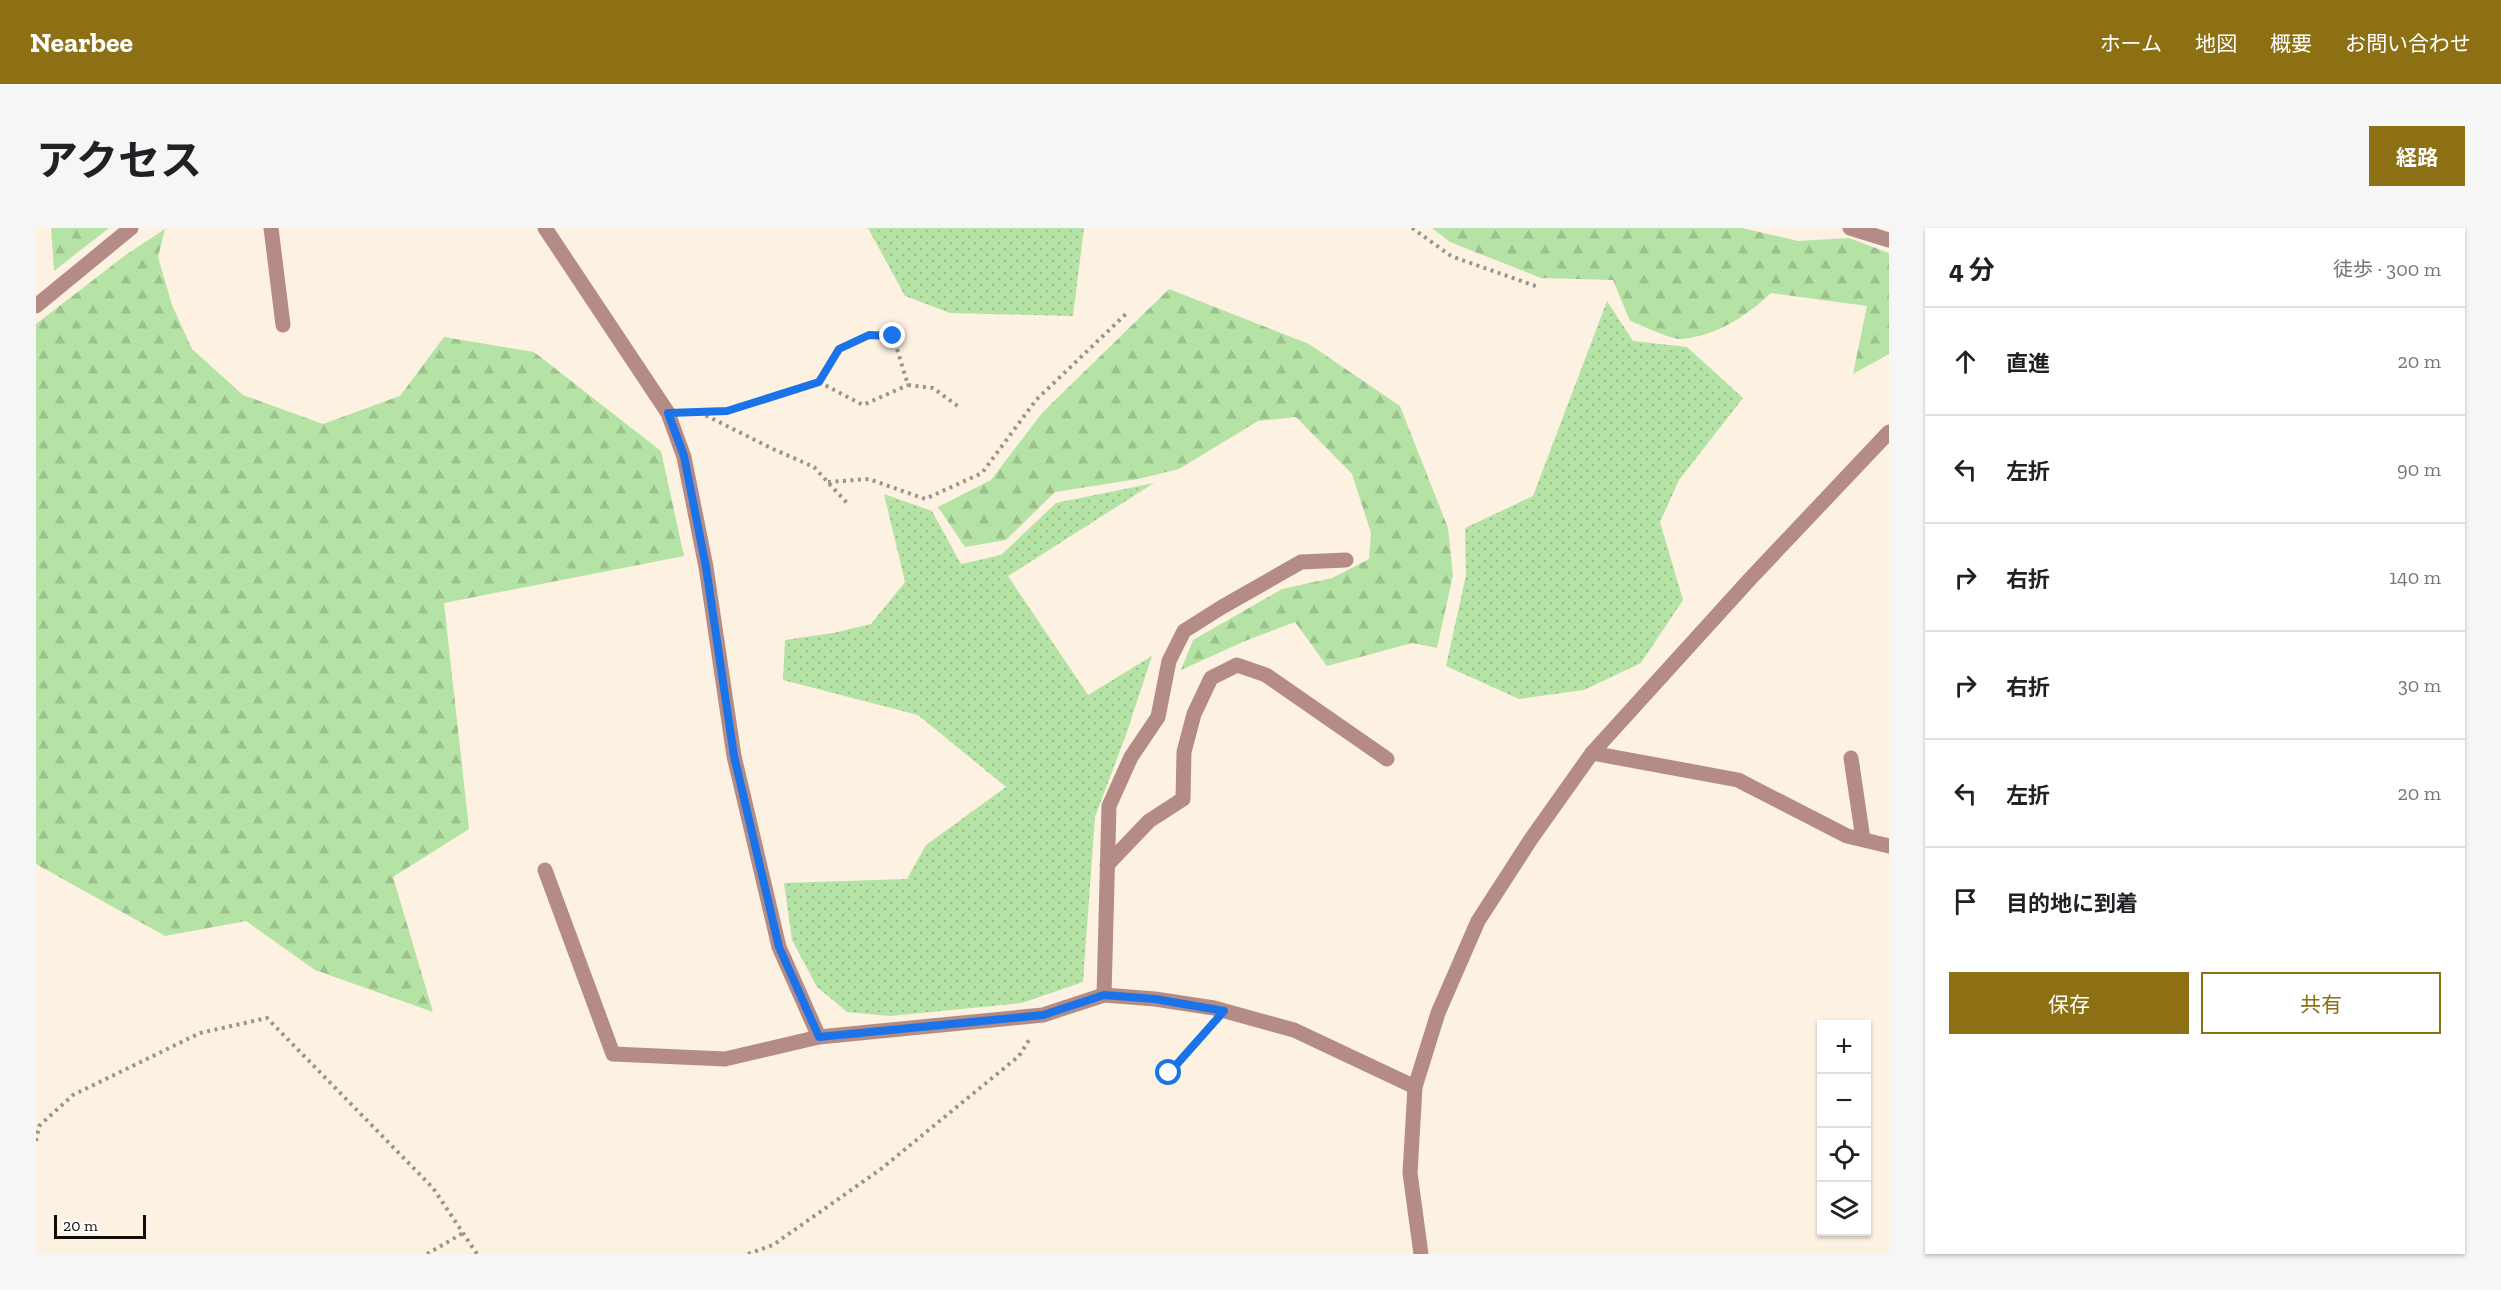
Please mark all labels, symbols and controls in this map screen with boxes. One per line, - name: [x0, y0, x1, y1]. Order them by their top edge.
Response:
- text: Nearbee: [30, 26, 133, 59]
- text: ホーム: [2100, 31, 2162, 56]
- text: 地図: [2195, 31, 2237, 56]
- text: 概要: [2270, 31, 2312, 56]
- text: お問い合わせ: [2345, 31, 2471, 56]
- button: 経路: [2369, 126, 2465, 186]
- text: アクセス: [36, 135, 202, 186]
- text: 4 分: [1949, 254, 1995, 286]
- text: 徒歩 · 300 m: [2333, 257, 2441, 281]
- route end: [879, 322, 905, 348]
- icon: ahead: [1949, 345, 1982, 378]
- text: 20 m: [2397, 349, 2441, 373]
- text: 直進: [2006, 350, 2050, 377]
- icon: left: [1949, 453, 1982, 486]
- text: 90 m: [2397, 457, 2441, 481]
- text: 左折: [2006, 458, 2050, 485]
- icon: right: [1949, 561, 1982, 594]
- text: 140 m: [2389, 565, 2441, 589]
- text: 右折: [2006, 566, 2050, 593]
- icon: right: [1949, 669, 1982, 702]
- text: 30 m: [2398, 673, 2441, 697]
- text: 右折: [2006, 674, 2050, 701]
- icon: left: [1949, 777, 1982, 810]
- text: 20 m: [2397, 781, 2441, 805]
- text: 左折: [2006, 782, 2050, 809]
- icon: arrive: [1949, 885, 1982, 918]
- text: 目的地に到着: [2006, 890, 2138, 917]
- button: 保存: [1949, 972, 2189, 1034]
- button: 共有: [2201, 972, 2441, 1034]
- map controls: [1817, 1020, 1871, 1236]
- button: +: [1817, 1020, 1871, 1074]
- route start: [1155, 1059, 1181, 1085]
- button: −: [1817, 1074, 1871, 1128]
- button: locate: [1817, 1128, 1871, 1182]
- button: layers: [1817, 1182, 1871, 1236]
- scale bar: [54, 1212, 146, 1240]
- text: 20 m: [63, 1216, 98, 1235]

